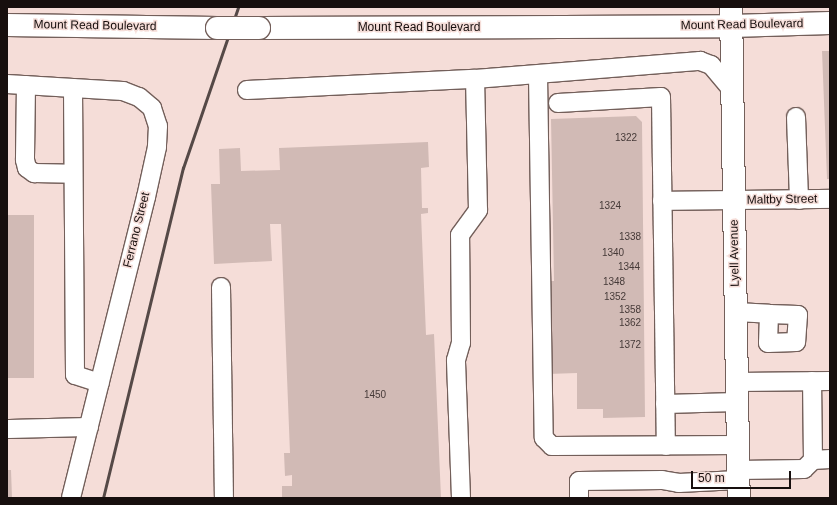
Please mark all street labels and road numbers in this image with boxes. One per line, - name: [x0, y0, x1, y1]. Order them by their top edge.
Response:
- street label: Mount Read Boulevard: [681, 17, 803, 33]
- street label: Mount Read Boulevard: [34, 18, 156, 34]
- street label: Mount Read Boulevard: [358, 21, 480, 35]
- street label: Ferrano Street: [121, 191, 153, 269]
- street label: Maltby Street: [747, 192, 817, 208]
- street label: Lyell Avenue: [727, 219, 743, 287]

